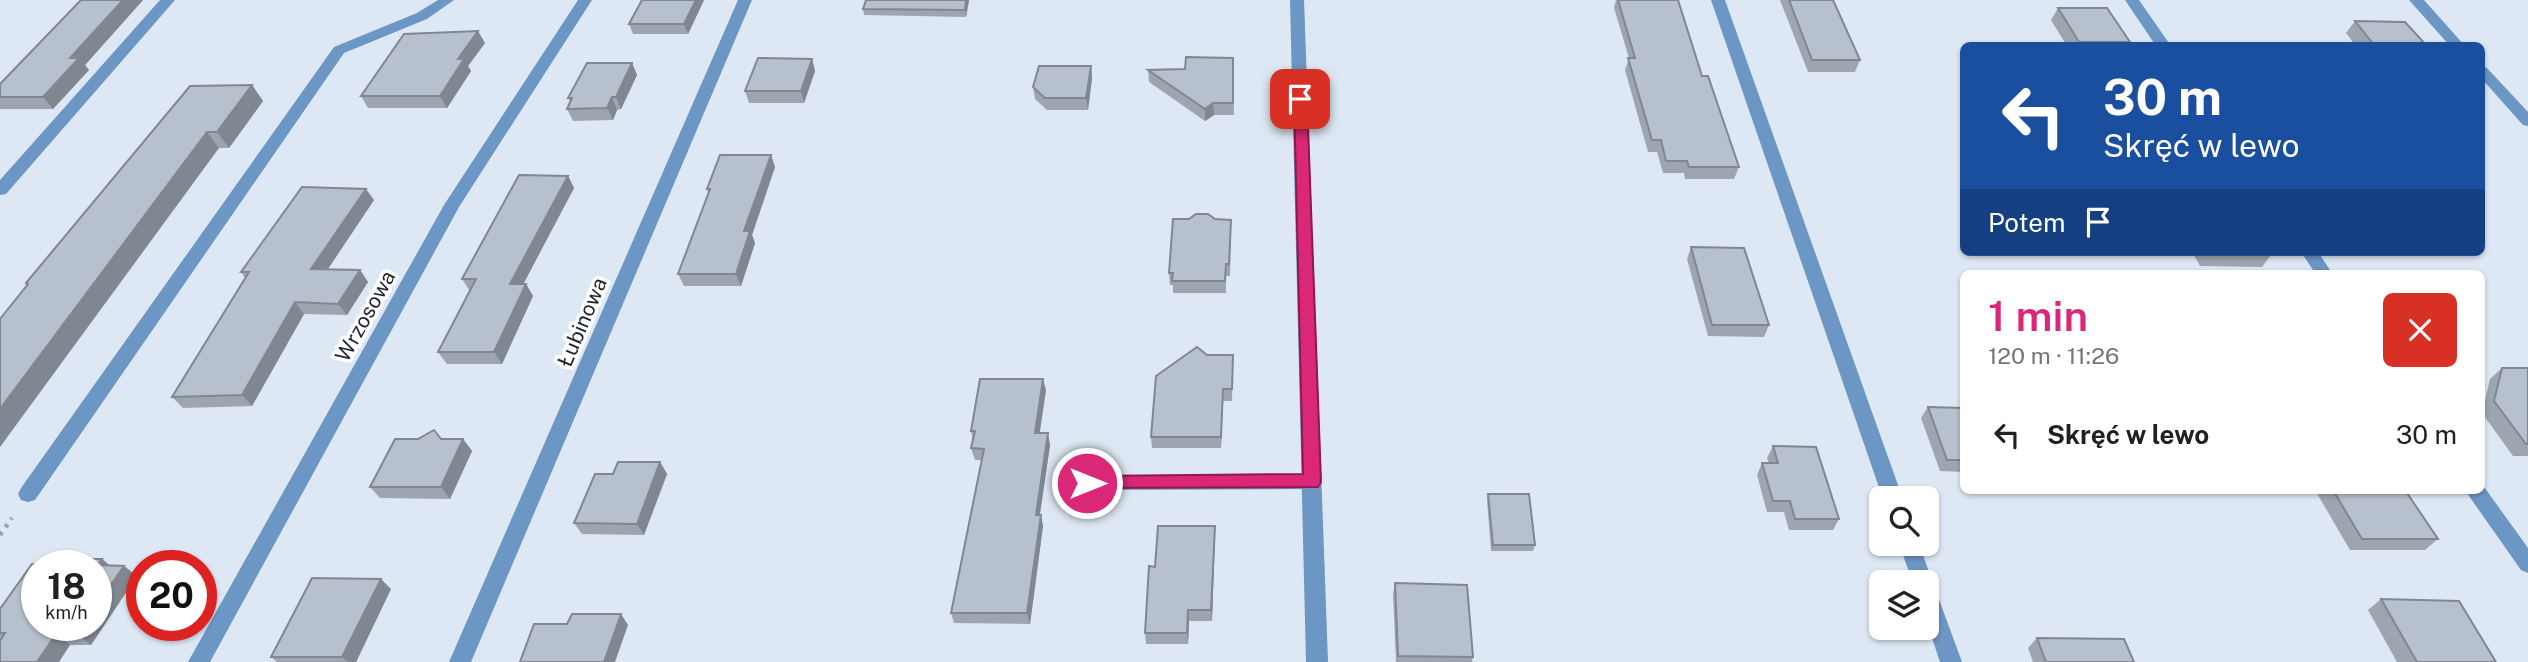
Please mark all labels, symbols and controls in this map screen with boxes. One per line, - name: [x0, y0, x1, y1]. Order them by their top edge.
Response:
- text: 30 m: [2103, 68, 2222, 126]
- pin: [1270, 69, 1330, 129]
- icon: left: [1988, 70, 2079, 161]
- icon: arrive: [1281, 80, 1319, 118]
- text: Skręć w lewo: [2103, 127, 2300, 164]
- icon: arrive: [2079, 203, 2117, 241]
- text: Potem: [1988, 207, 2065, 238]
- street label: Wrzosowa: [330, 266, 400, 366]
- street label: Łubinowa: [552, 274, 612, 370]
- text: 1 min: [1988, 291, 2088, 340]
- button: close: [2383, 293, 2457, 367]
- text: 120 m · 11:26: [1988, 342, 2119, 369]
- icon: left: [1988, 416, 2026, 454]
- text: Skręć w lewo: [2047, 419, 2209, 450]
- text: 30 m: [2396, 419, 2457, 450]
- position arrow: [1050, 446, 1124, 520]
- map controls: [1869, 486, 1939, 640]
- button: search: [1869, 486, 1939, 556]
- speed limit sign: 20: [126, 550, 217, 641]
- text: 18: [47, 566, 86, 607]
- button: layers: [1869, 570, 1939, 640]
- text: km/h: [45, 602, 88, 623]

